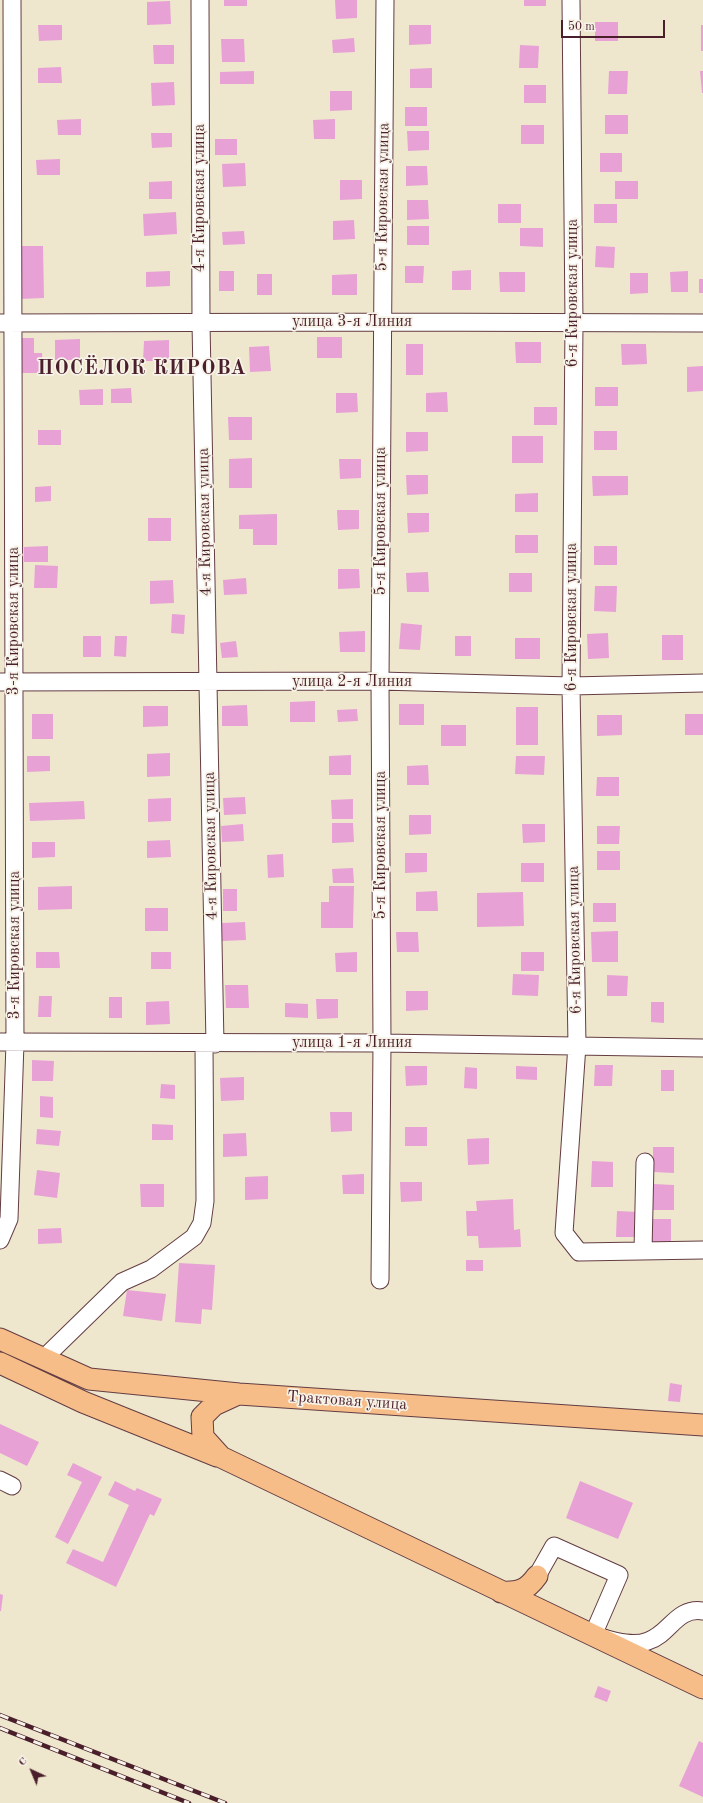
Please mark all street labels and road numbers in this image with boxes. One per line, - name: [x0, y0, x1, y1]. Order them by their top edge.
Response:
- street label: 5-я Кировская улица: [372, 122, 394, 272]
- street label: 4-я Кировская улица: [190, 124, 210, 272]
- street label: 6-я Кировская улица: [563, 219, 583, 367]
- street label: улица 3-я Линия: [292, 312, 412, 332]
- street label: 4-я Кировская улица: [194, 447, 216, 597]
- street label: 5-я Кировская улица: [371, 447, 391, 595]
- street label: 6-я Кировская улица: [562, 543, 582, 691]
- street label: 3-я Кировская улица: [4, 547, 24, 695]
- street label: улица 2-я Линия: [292, 672, 412, 692]
- street label: 4-я Кировская улица: [200, 771, 222, 921]
- street label: 5-я Кировская улица: [371, 771, 391, 919]
- street label: 6-я Кировская улица: [564, 865, 586, 1015]
- street label: 3-я Кировская улица: [5, 871, 25, 1019]
- street label: улица 1-я Линия: [292, 1033, 412, 1053]
- street label: Трактовая улица: [286, 1387, 408, 1415]

